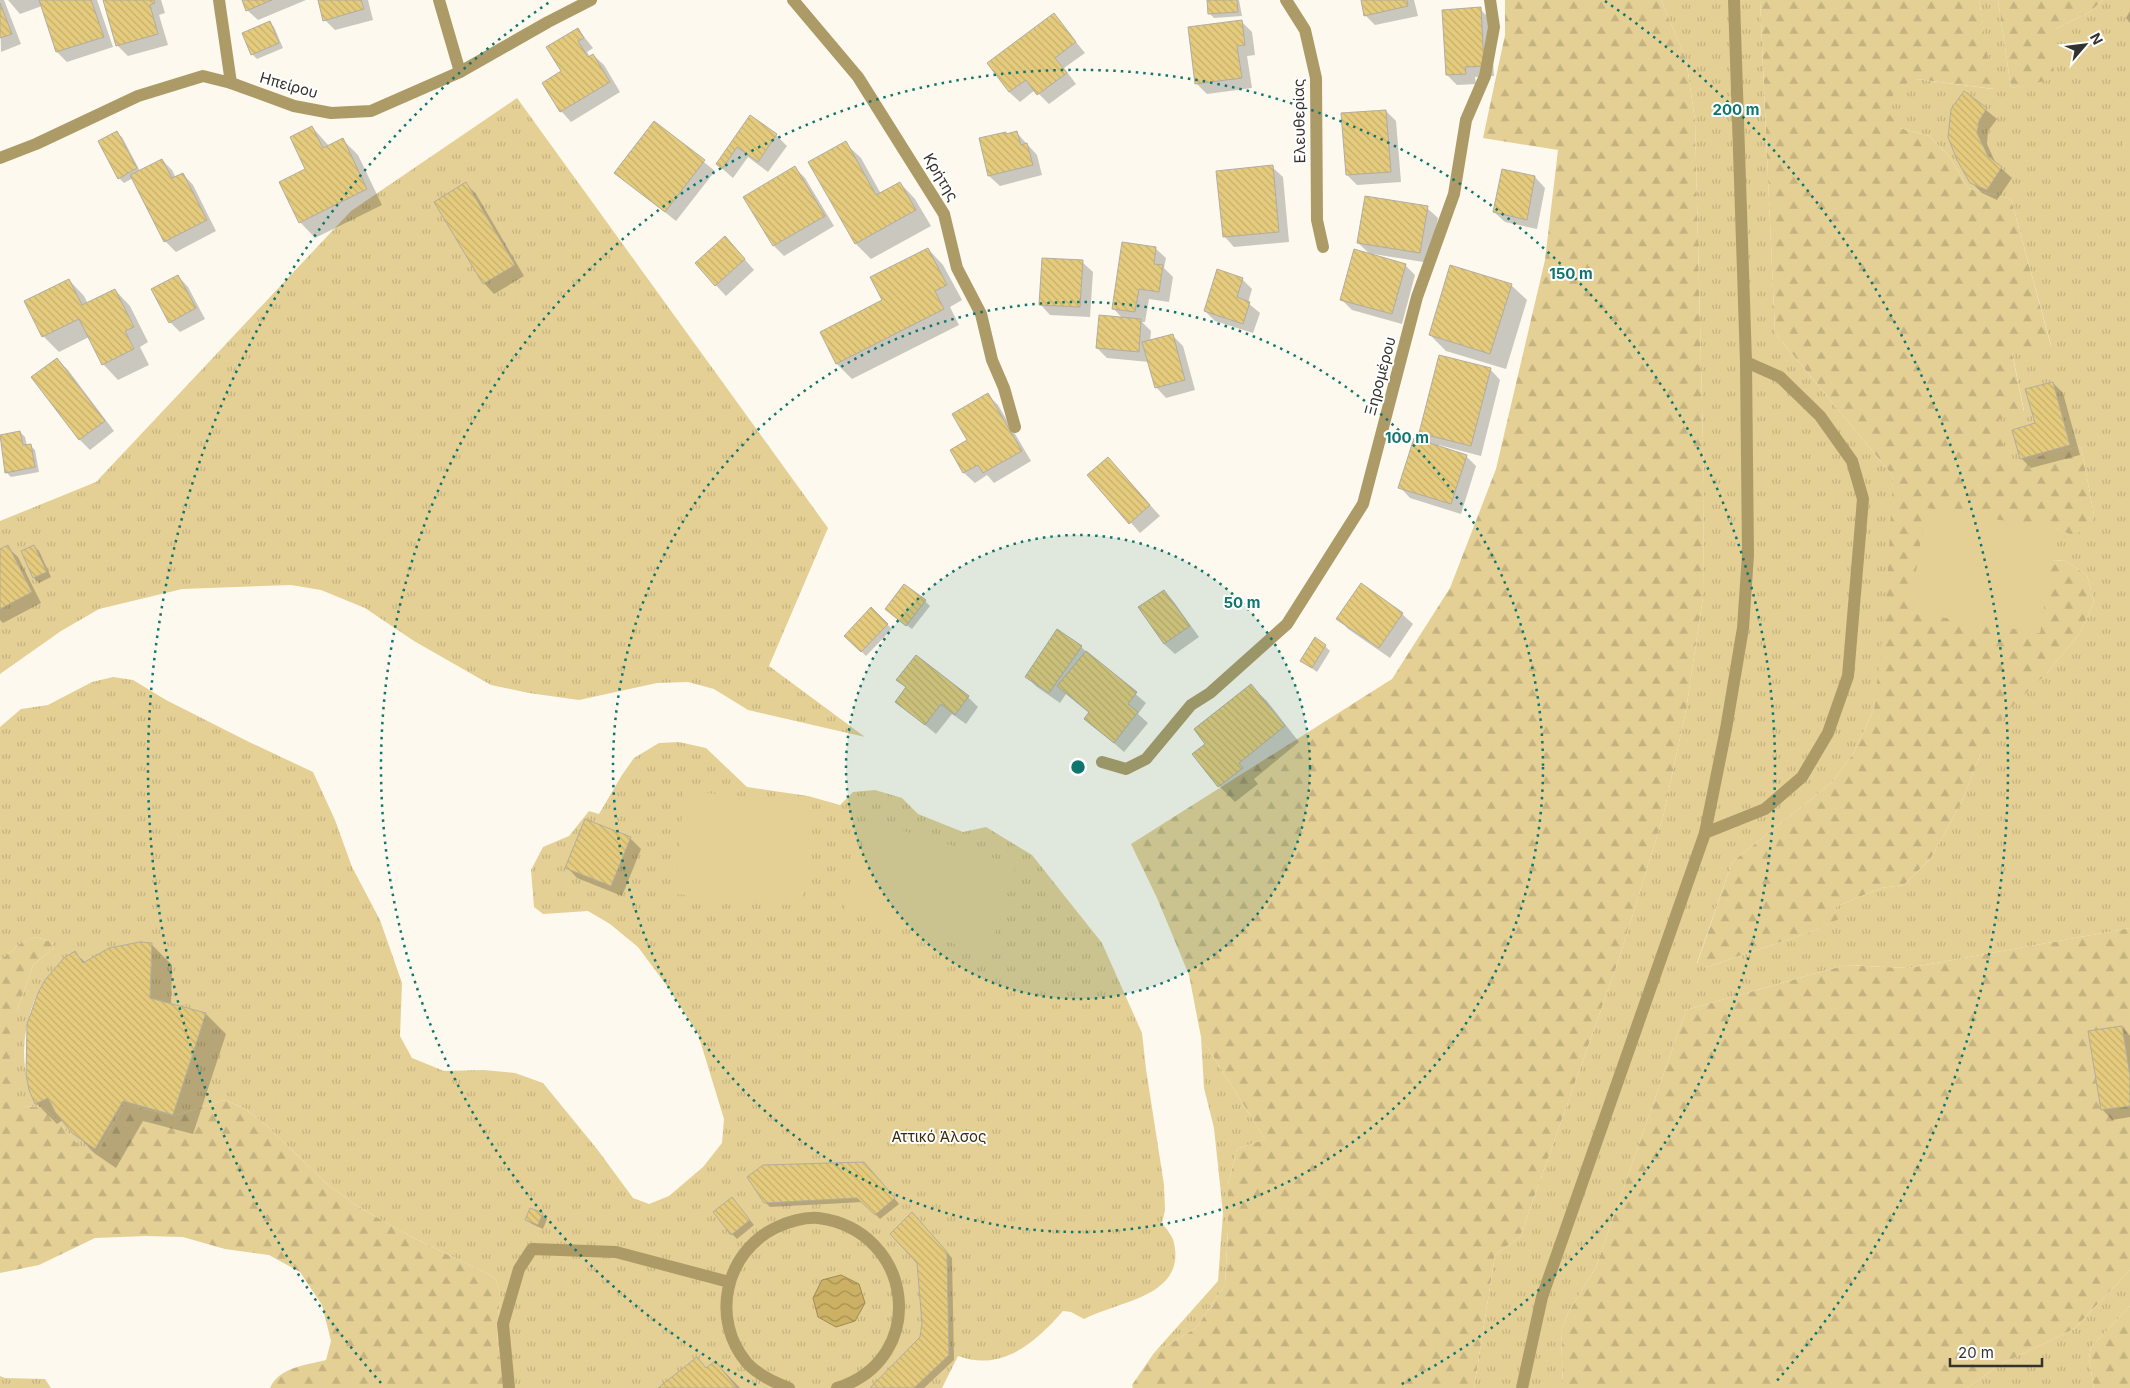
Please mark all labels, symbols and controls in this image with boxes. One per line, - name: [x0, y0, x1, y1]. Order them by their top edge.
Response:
- north arrow: [2060, 20, 2110, 70]
- text: N: [2087, 30, 2107, 47]
- street label: Ηπείρου: [258, 68, 320, 102]
- street label: Ελευθερίας: [1289, 78, 1309, 164]
- text: 200 m: [1713, 100, 1759, 119]
- street label: Κρήτης: [919, 149, 963, 205]
- text: 150 m: [1549, 264, 1593, 283]
- street label: Ξηρομέρου: [1360, 335, 1400, 417]
- text: 100 m: [1385, 428, 1429, 447]
- text: 50 m: [1224, 593, 1260, 612]
- centre of rings: [1069, 758, 1087, 776]
- park label: Αττικό Άλσος: [892, 1127, 986, 1146]
- scale bar: [1950, 1336, 2042, 1368]
- text: 20 m: [1958, 1343, 1994, 1362]

